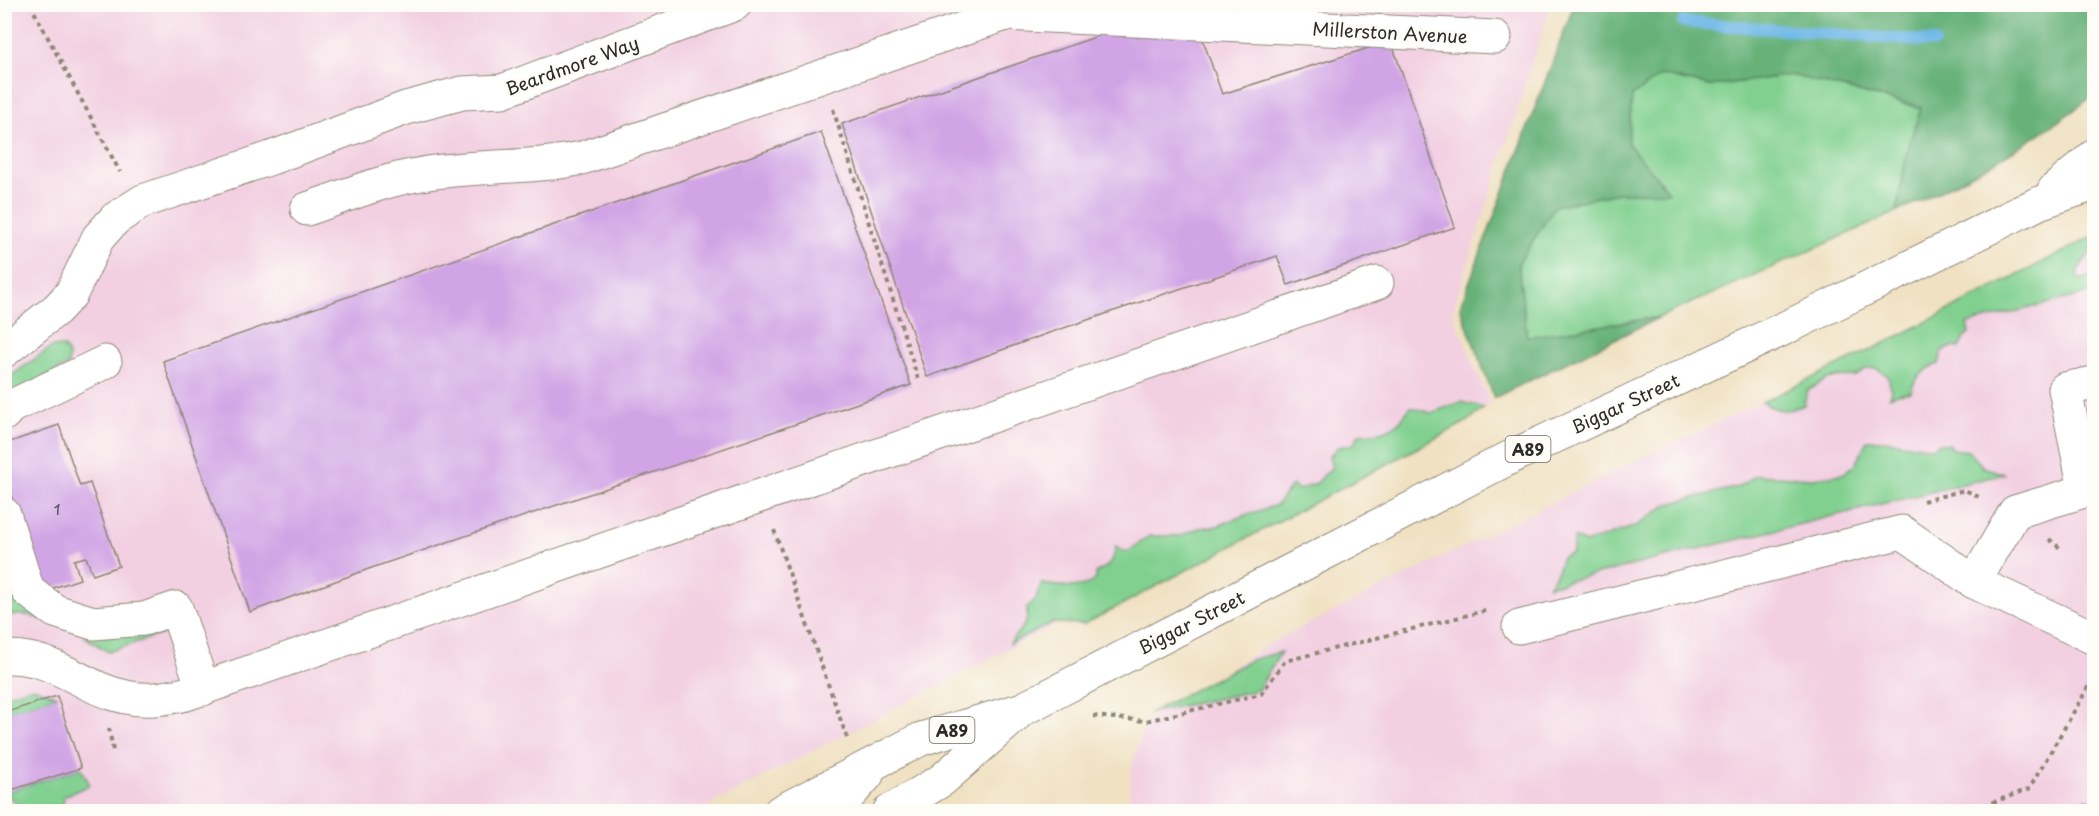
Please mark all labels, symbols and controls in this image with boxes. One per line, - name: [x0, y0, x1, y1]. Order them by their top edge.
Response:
- street label: Millerston Avenue: [1312, 14, 1468, 50]
- street label: Beardmore Way: [502, 28, 642, 102]
- street label: Biggar Street: [1566, 366, 1684, 440]
- road number: A89: [1506, 436, 1550, 462]
- house number: 1: [54, 497, 60, 520]
- street label: Biggar Street: [1133, 583, 1249, 661]
- road number: A89: [930, 717, 974, 743]

